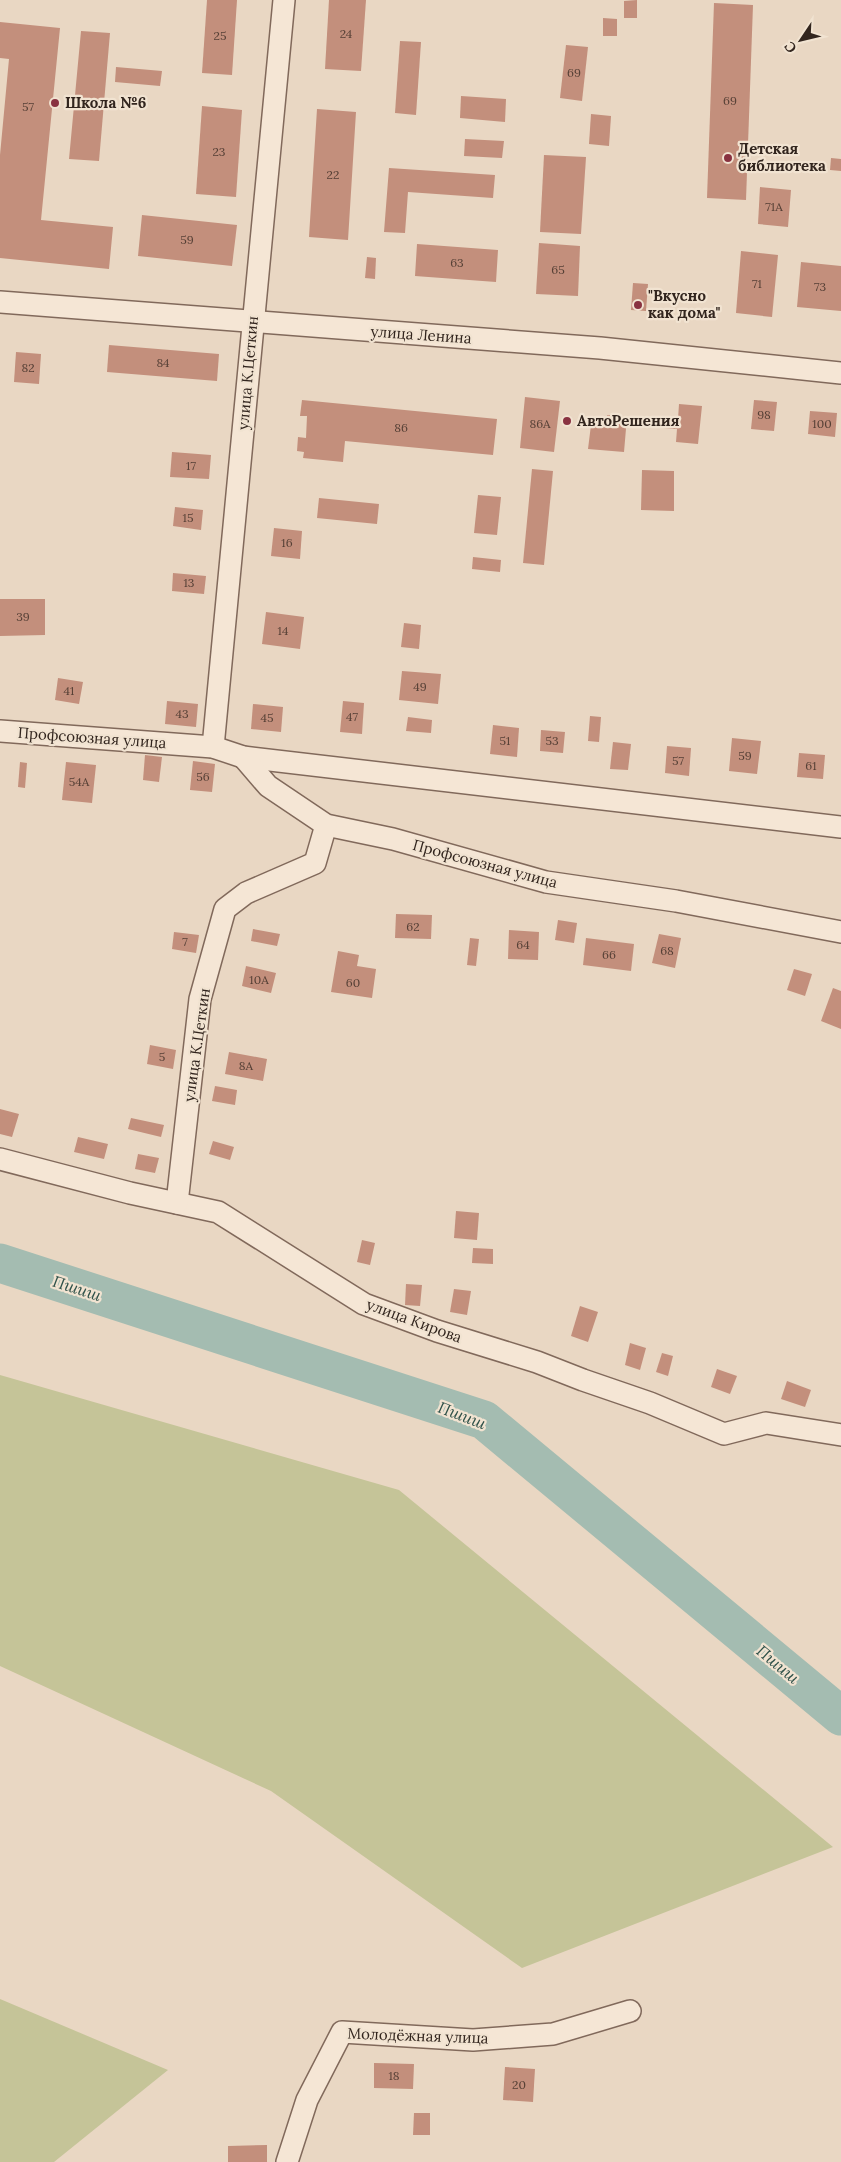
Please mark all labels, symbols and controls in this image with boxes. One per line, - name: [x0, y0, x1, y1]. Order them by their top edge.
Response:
- north arrow: [776, 15, 826, 65]
- house number: 24: [340, 26, 353, 41]
- house number: 25: [214, 28, 226, 43]
- text: С: [780, 38, 800, 57]
- house number: 69: [567, 65, 581, 80]
- place label: Школа №6: [65, 93, 147, 112]
- house number: 69: [723, 93, 737, 108]
- marker: Школа №6: [49, 97, 61, 109]
- house number: 57: [22, 99, 35, 114]
- place label: Детская библиотека: [738, 139, 826, 175]
- house number: 23: [213, 144, 226, 159]
- marker: Детская библиотека: [722, 152, 734, 164]
- house number: 22: [327, 167, 339, 182]
- house number: 71А: [765, 199, 783, 214]
- house number: 59: [180, 232, 194, 247]
- house number: 63: [450, 255, 464, 270]
- house number: 65: [551, 262, 565, 277]
- house number: 71: [752, 276, 762, 291]
- house number: 73: [814, 279, 826, 294]
- place label: "Вкусно как дома": [648, 286, 721, 322]
- marker: "Вкусно как дома": [632, 299, 644, 311]
- street label: улица К.Цеткин: [233, 315, 262, 431]
- street label: улица Ленина: [370, 321, 472, 348]
- house number: 84: [156, 355, 170, 370]
- house number: 82: [21, 360, 35, 375]
- house number: 98: [757, 407, 771, 422]
- place label: АвтоРешения: [577, 411, 680, 430]
- marker: АвтоРешения: [561, 415, 573, 427]
- house number: 86А: [529, 416, 551, 431]
- house number: 100: [812, 416, 832, 431]
- house number: 86: [394, 420, 408, 435]
- house number: 17: [186, 458, 196, 473]
- house number: 15: [183, 510, 193, 525]
- house number: 16: [281, 535, 293, 550]
- house number: 13: [183, 575, 195, 590]
- house number: 39: [16, 609, 30, 624]
- house number: 14: [278, 623, 289, 638]
- house number: 49: [413, 679, 427, 694]
- house number: 41: [64, 683, 74, 698]
- house number: 43: [175, 706, 189, 721]
- house number: 47: [346, 709, 358, 724]
- house number: 45: [260, 710, 274, 725]
- street label: Профсоюзная улица: [17, 723, 167, 752]
- house number: 51: [500, 733, 510, 748]
- house number: 53: [545, 733, 559, 748]
- house number: 59: [738, 748, 752, 763]
- house number: 57: [672, 753, 685, 768]
- house number: 61: [805, 758, 817, 773]
- house number: 56: [196, 769, 210, 784]
- house number: 54А: [69, 774, 90, 789]
- street label: Профсоюзная улица: [411, 835, 560, 892]
- house number: 62: [406, 919, 420, 934]
- house number: 7: [182, 934, 188, 949]
- house number: 64: [516, 937, 530, 952]
- house number: 68: [660, 943, 674, 958]
- house number: 66: [602, 947, 616, 962]
- house number: 10А: [249, 972, 269, 987]
- house number: 60: [346, 975, 360, 990]
- street label: улица К.Цеткин: [179, 987, 214, 1103]
- house number: 5: [159, 1049, 165, 1064]
- house number: 8А: [239, 1058, 254, 1073]
- water label: Пшиш: [50, 1271, 104, 1305]
- street label: улица Кирова: [364, 1294, 465, 1347]
- water label: Пшиш: [435, 1397, 489, 1433]
- water label: Пшиш: [753, 1640, 803, 1688]
- street label: Молодёжная улица: [347, 2024, 489, 2047]
- house number: 18: [388, 2068, 400, 2083]
- house number: 20: [512, 2077, 526, 2092]

